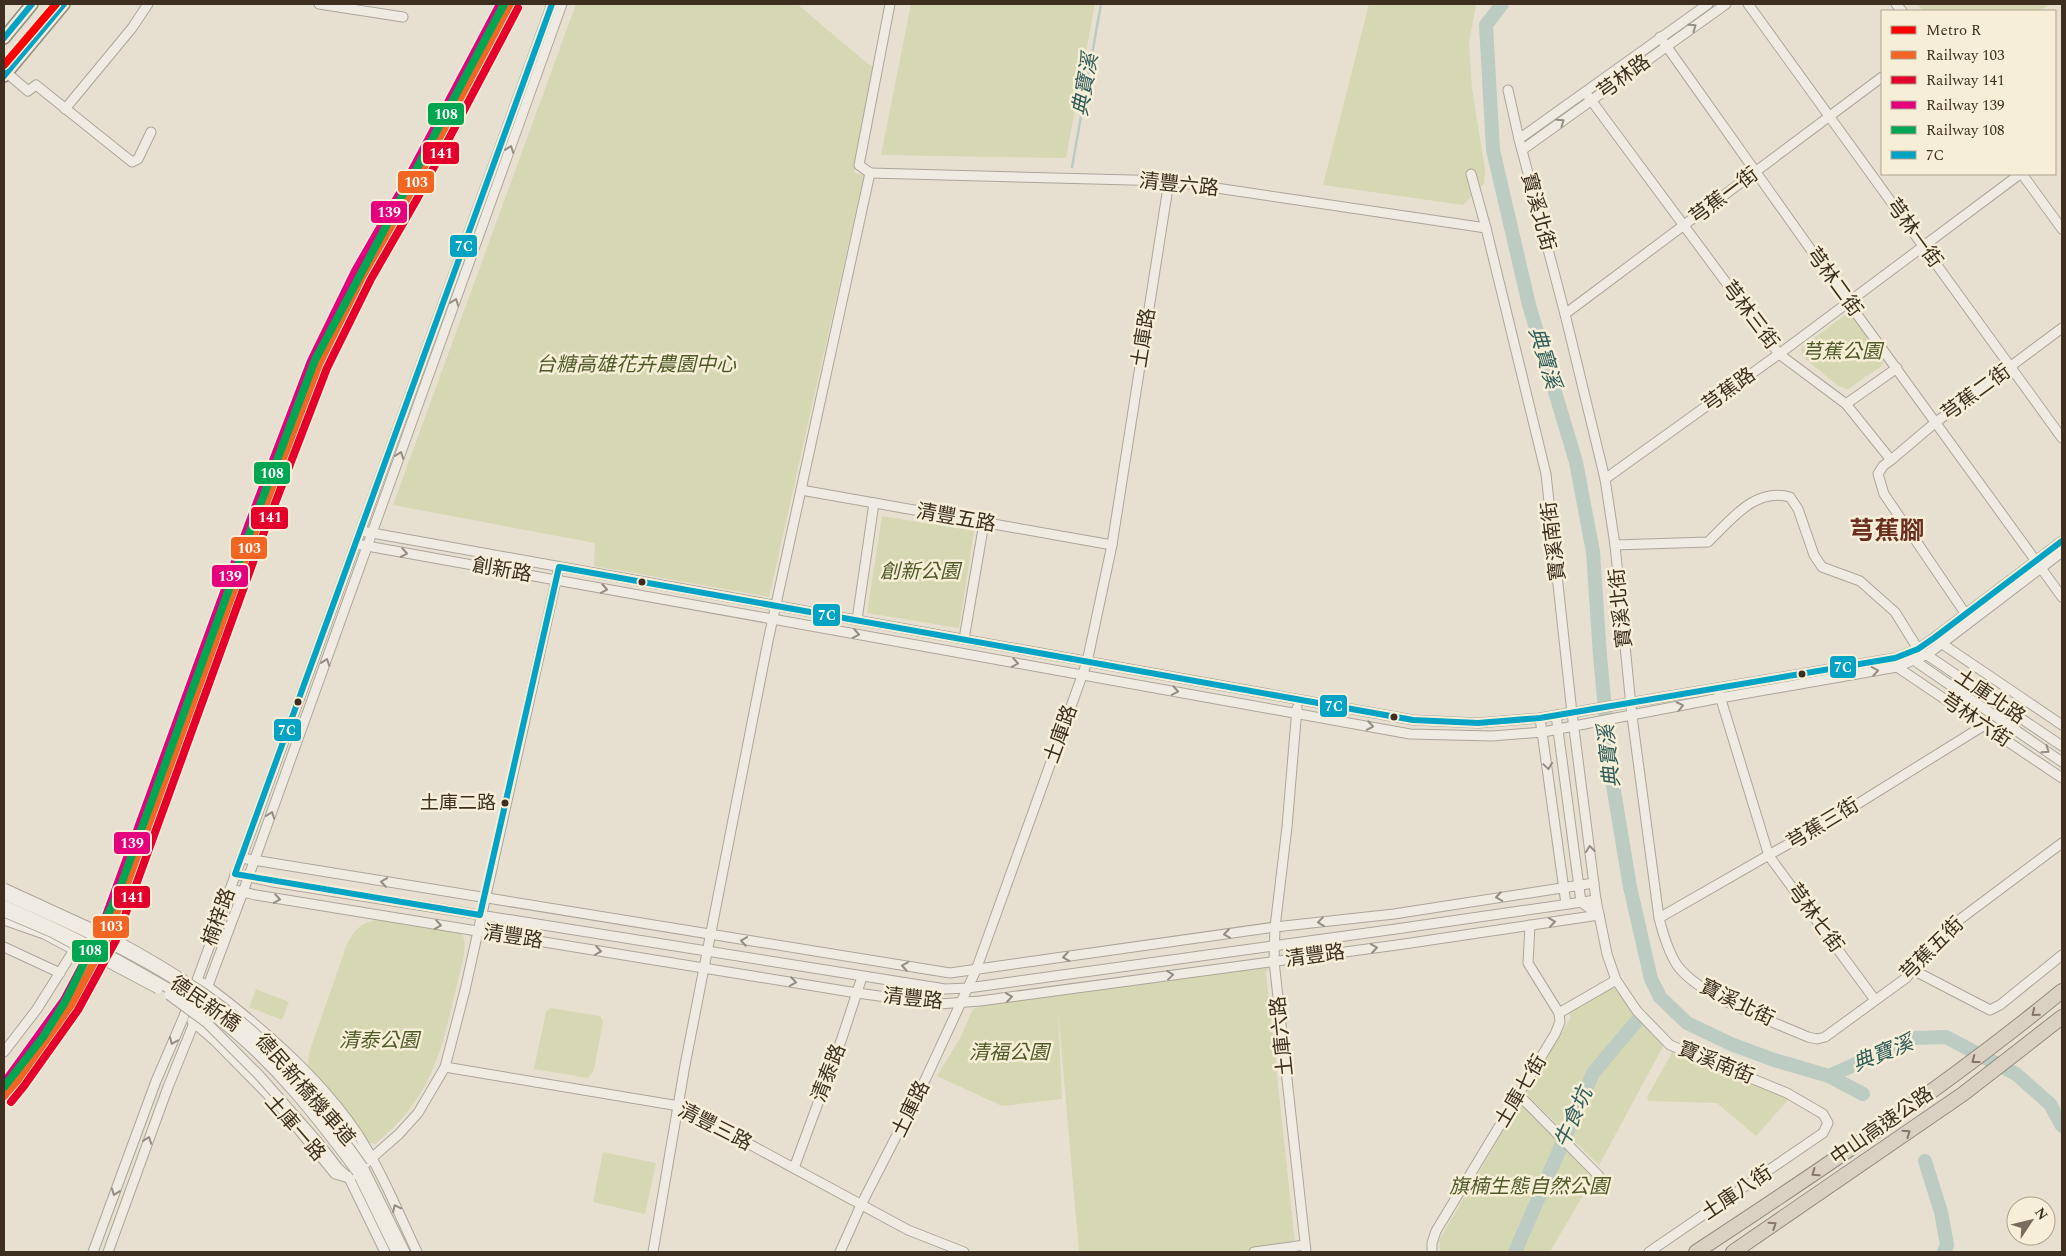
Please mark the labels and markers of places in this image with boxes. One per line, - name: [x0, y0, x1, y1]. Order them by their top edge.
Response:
- unlabelled marker: [637, 577, 647, 587]
- unlabelled marker: [1797, 669, 1807, 679]
- unlabelled marker: [293, 697, 303, 707]
- unlabelled marker: [1389, 712, 1399, 722]
- place label: 土庫二路: [420, 789, 496, 818]
- marker: 土庫二路: [500, 798, 510, 808]

